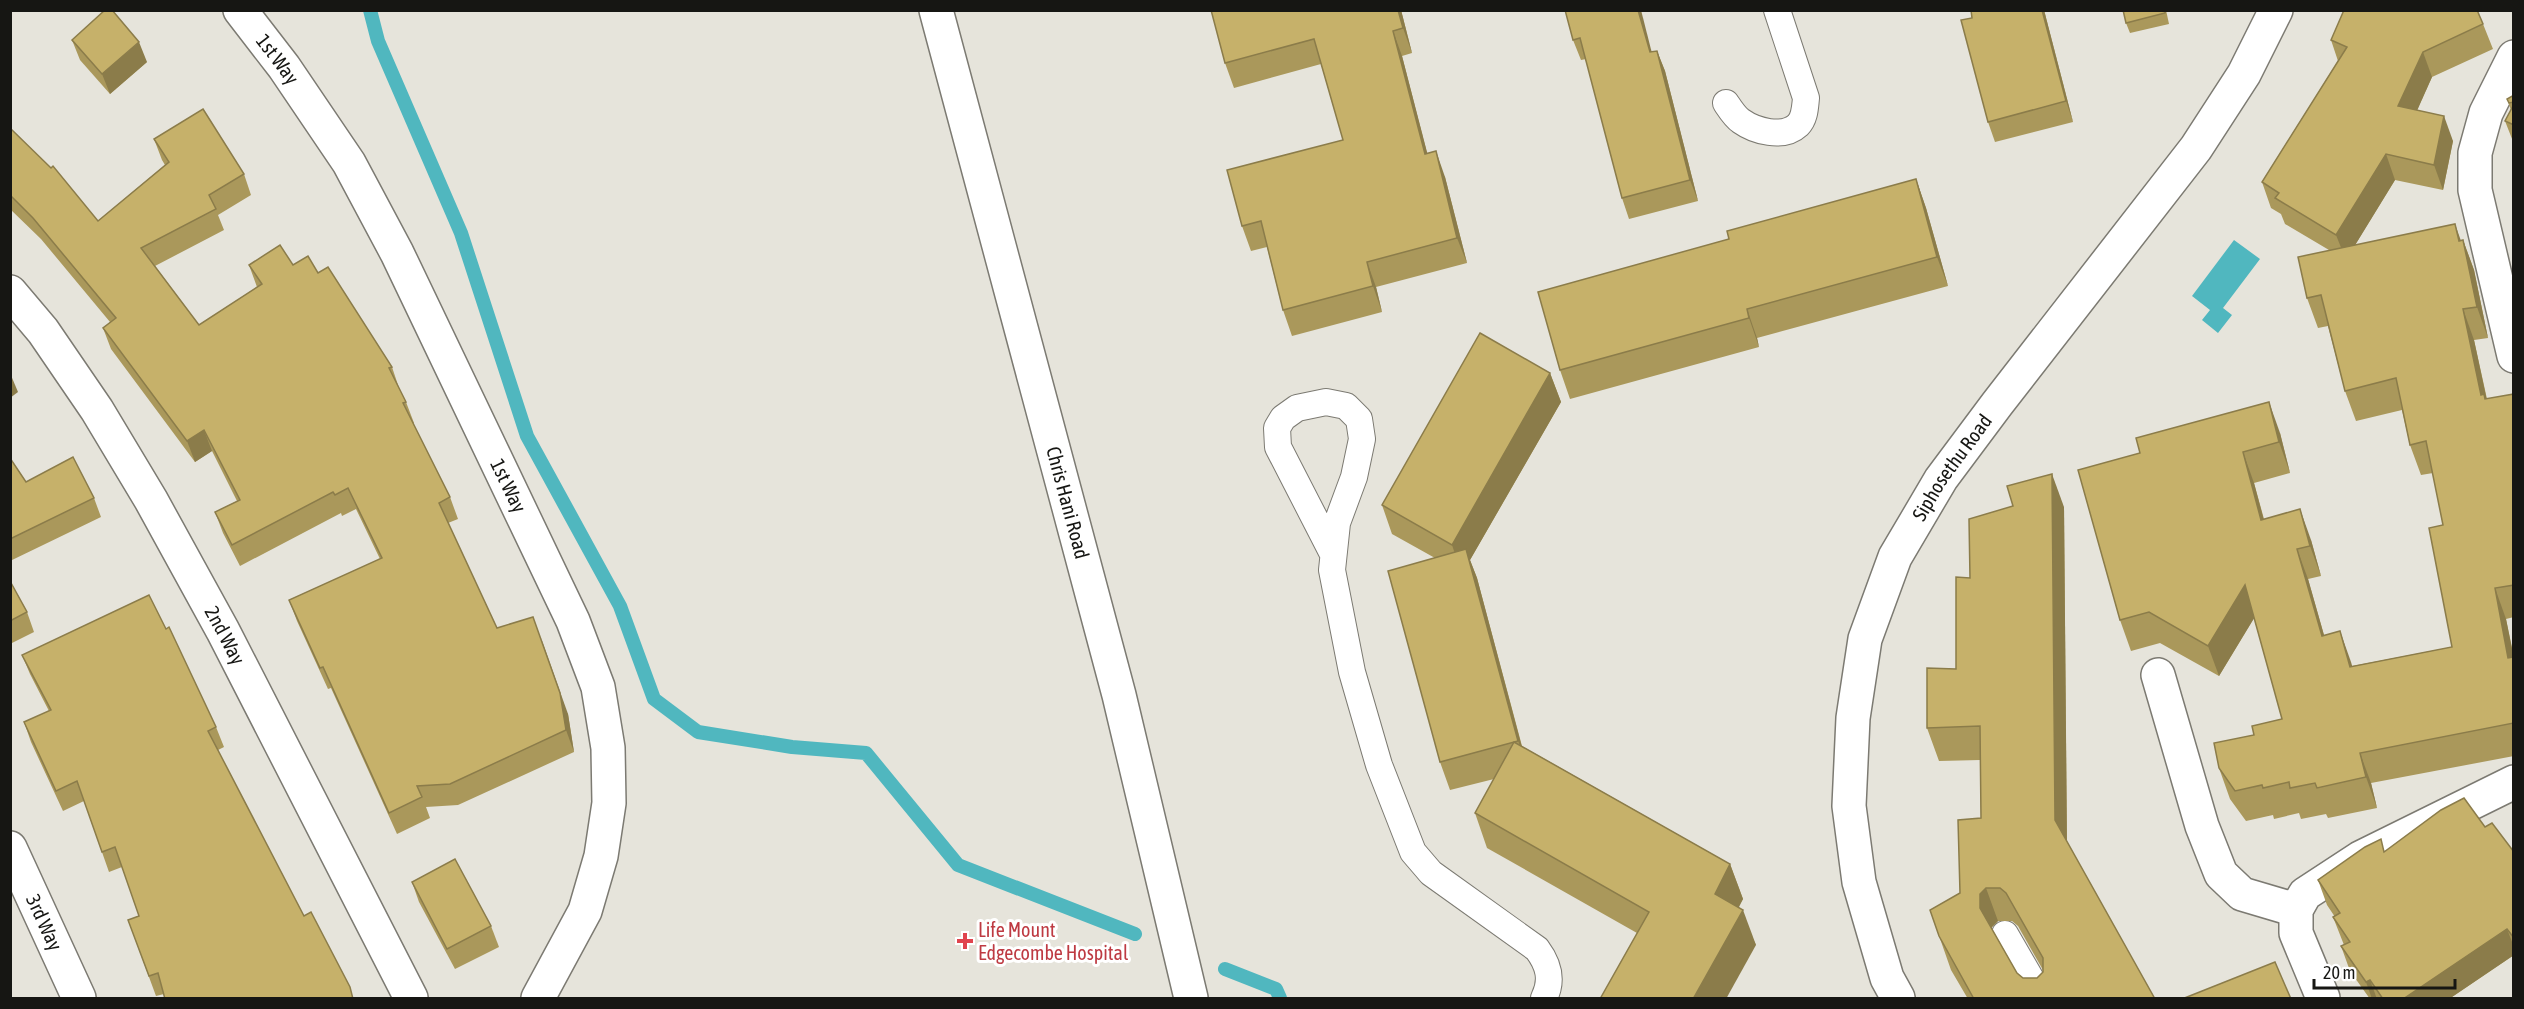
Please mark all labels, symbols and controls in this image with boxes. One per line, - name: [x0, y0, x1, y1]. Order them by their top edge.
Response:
- street label: 1st Way: [252, 29, 304, 88]
- street label: Siphosethu Road: [1907, 410, 1996, 524]
- street label: Chris Hani Road: [1042, 444, 1094, 561]
- street label: 1st Way: [486, 455, 531, 516]
- street label: 2nd Way: [201, 602, 250, 668]
- street label: 3rd Way: [22, 891, 68, 954]
- place label: Life Mount Edgecombe Hospital: [978, 918, 1129, 964]
- marker: Life Mount Edgecombe Hospital: [956, 932, 974, 950]
- scale bar: [2314, 952, 2455, 990]
- text: 20 m: [2323, 962, 2355, 983]

